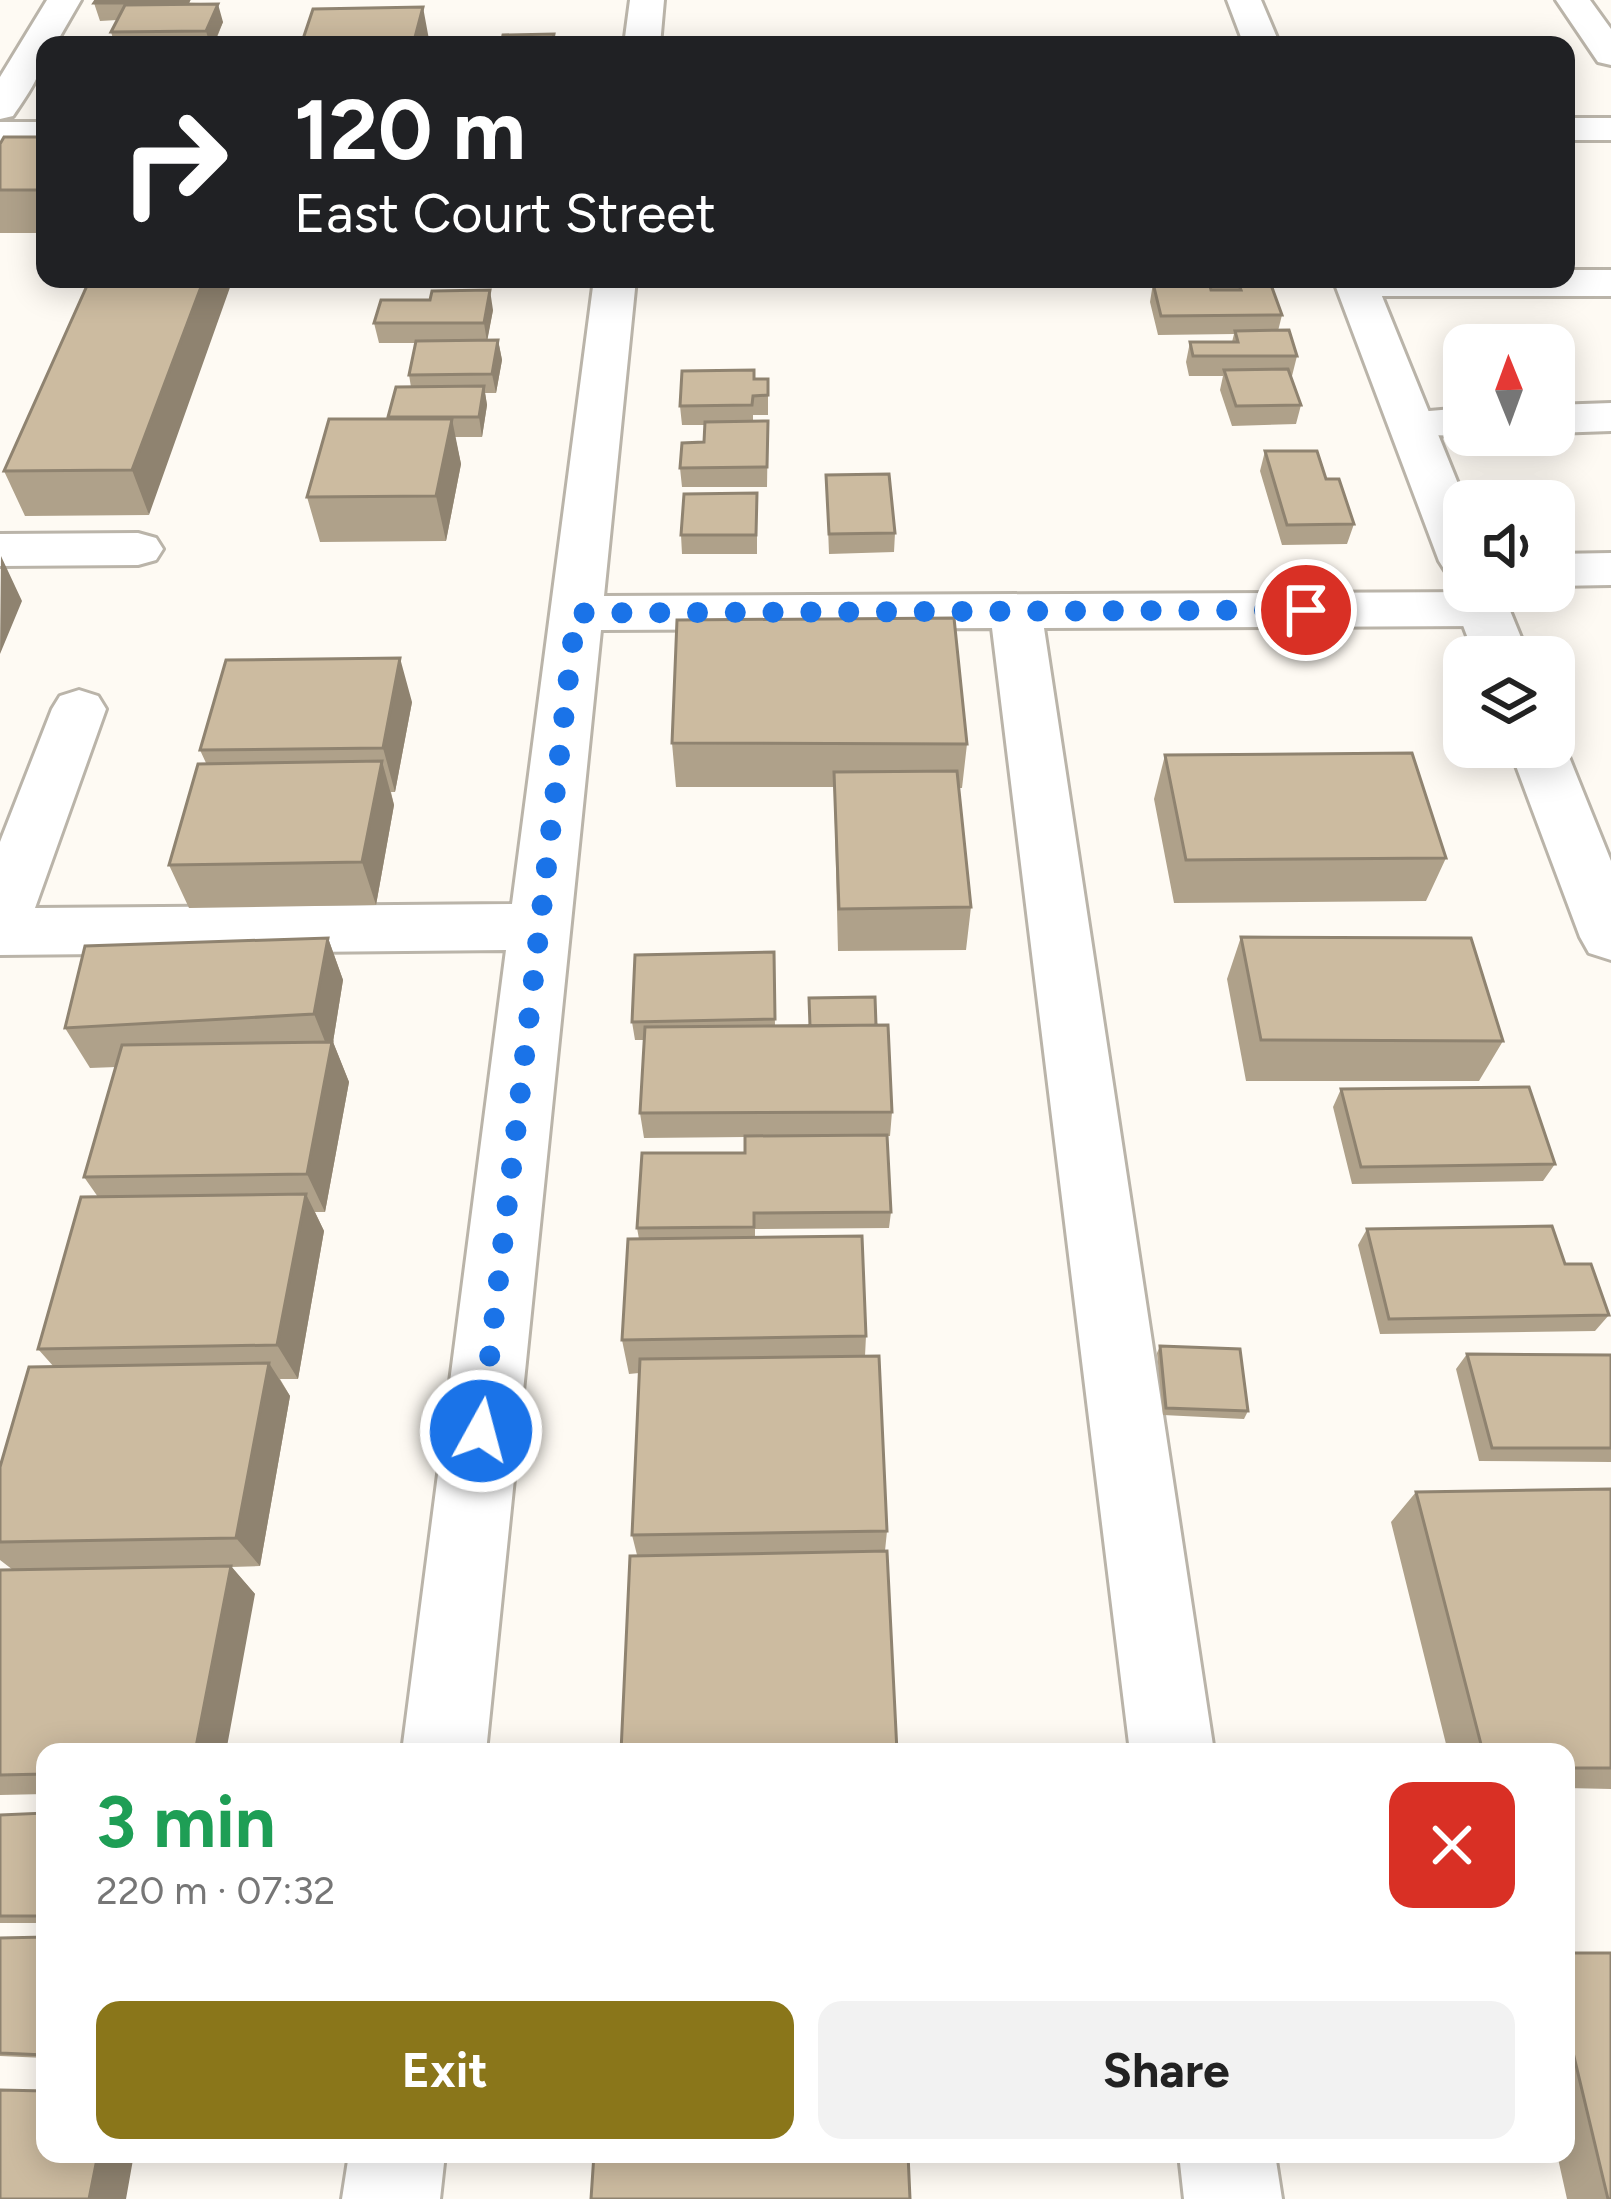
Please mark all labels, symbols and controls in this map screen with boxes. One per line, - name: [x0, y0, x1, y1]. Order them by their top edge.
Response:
- text: 120 m: [294, 79, 526, 180]
- icon: right: [96, 84, 252, 240]
- text: East Court Street: [294, 181, 716, 246]
- north arrow: [1443, 324, 1575, 456]
- map controls: [1443, 324, 1575, 768]
- button: sound: [1443, 480, 1575, 612]
- pin: [1255, 559, 1357, 661]
- icon: arrive: [1273, 577, 1339, 643]
- button: layers: [1443, 636, 1575, 768]
- position arrow: [418, 1368, 544, 1494]
- text: 3 min: [96, 1779, 276, 1865]
- button: close: [1389, 1782, 1515, 1908]
- text: 220 m · 07:32: [96, 1867, 335, 1914]
- button: Exit: [96, 2001, 794, 2139]
- button: Share: [818, 2001, 1515, 2139]

